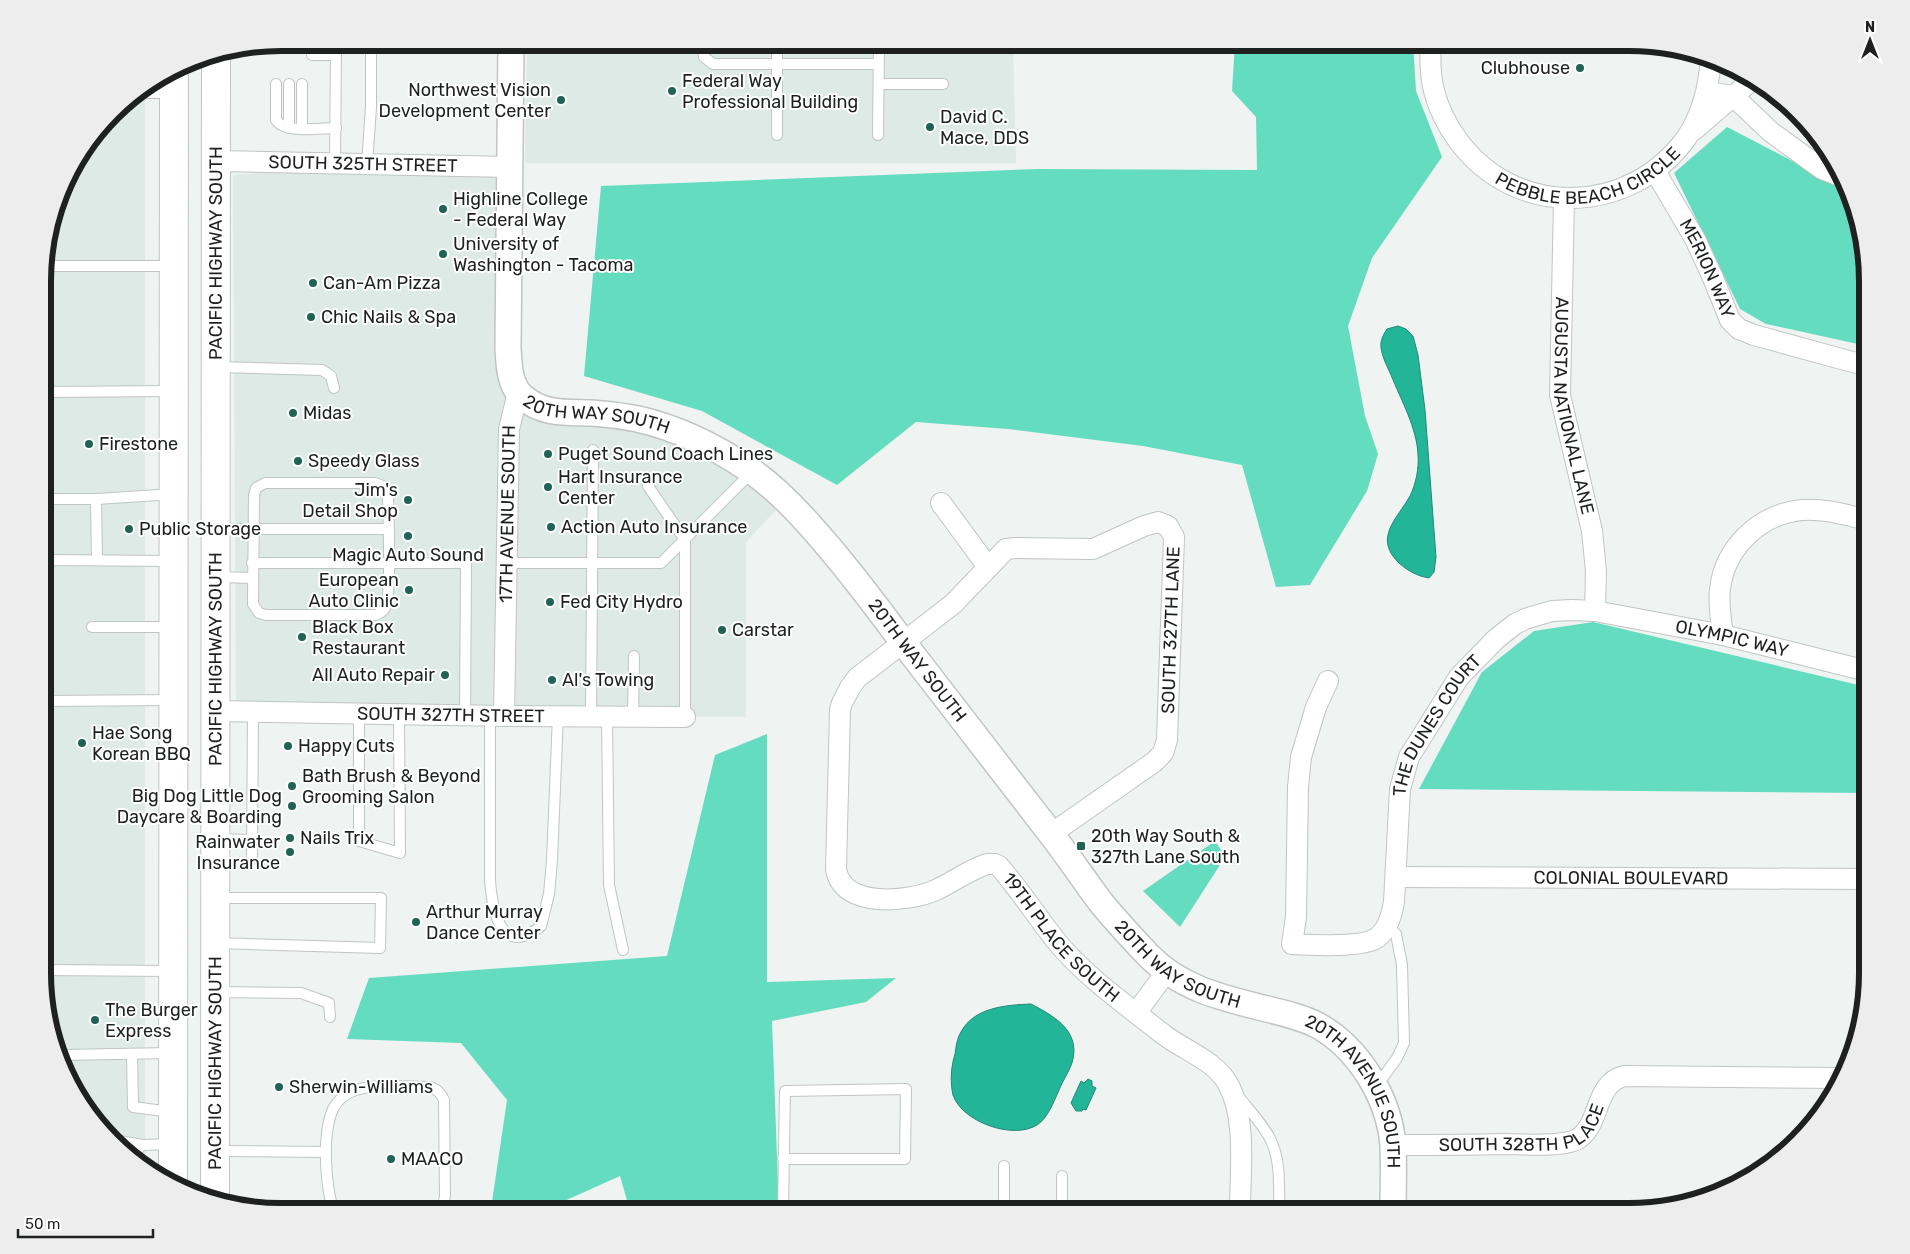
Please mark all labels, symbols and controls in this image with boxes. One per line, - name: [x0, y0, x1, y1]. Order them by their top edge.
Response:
- north arrow: [1845, 15, 1895, 65]
- text: N: [1865, 19, 1875, 36]
- place label: Clubhouse: [1481, 57, 1570, 79]
- marker: Clubhouse: [1574, 62, 1586, 74]
- place label: Federal Way Professional Building: [682, 70, 858, 113]
- place label: Northwest Vision Development Center: [379, 79, 551, 122]
- marker: Federal Way Professional Building: [666, 85, 678, 97]
- marker: Northwest Vision Development Center: [555, 94, 567, 106]
- place label: David C. Mace, DDS: [940, 106, 1029, 149]
- marker: David C. Mace, DDS: [924, 121, 936, 133]
- street label: PEBBLE BEACH CIRCLE: [1491, 142, 1685, 209]
- street label: PACIFIC HIGHWAY SOUTH: [205, 146, 227, 360]
- street label: SOUTH 325TH STREET: [268, 151, 458, 177]
- place label: Highline College - Federal Way: [453, 188, 588, 231]
- marker: Highline College - Federal Way: [437, 203, 449, 215]
- street label: MERION WAY: [1675, 215, 1739, 322]
- place label: University of Washington - Tacoma: [453, 233, 633, 276]
- marker: University of Washington - Tacoma: [437, 248, 449, 260]
- place label: Can-Am Pizza: [323, 272, 441, 294]
- marker: Can-Am Pizza: [307, 277, 319, 289]
- street label: AUGUSTA NATIONAL LANE: [1549, 296, 1599, 517]
- place label: Chic Nails & Spa: [321, 306, 456, 328]
- marker: Chic Nails & Spa: [305, 311, 317, 323]
- street label: 20TH WAY SOUTH: [519, 390, 673, 439]
- place label: Midas: [303, 402, 351, 424]
- marker: Midas: [287, 407, 299, 419]
- street label: 17TH AVENUE SOUTH: [495, 425, 520, 603]
- place label: Firestone: [99, 433, 178, 455]
- marker: Firestone: [83, 438, 95, 450]
- place label: Puget Sound Coach Lines: [558, 443, 773, 465]
- marker: Puget Sound Coach Lines: [542, 448, 554, 460]
- place label: Speedy Glass: [308, 450, 420, 472]
- marker: Speedy Glass: [292, 455, 304, 467]
- place label: Hart Insurance Center: [558, 466, 682, 509]
- place label: Jim's Detail Shop: [302, 479, 398, 522]
- marker: Hart Insurance Center: [542, 481, 554, 493]
- marker: Jim's Detail Shop: [402, 494, 414, 506]
- place label: Action Auto Insurance: [561, 516, 747, 538]
- place label: Public Storage: [139, 518, 261, 540]
- marker: Action Auto Insurance: [545, 521, 557, 533]
- marker: Public Storage: [123, 523, 135, 535]
- marker: Magic Auto Sound: [402, 530, 414, 542]
- place label: Magic Auto Sound: [332, 544, 484, 566]
- street label: SOUTH 327TH LANE: [1157, 546, 1185, 714]
- street label: PACIFIC HIGHWAY SOUTH: [204, 552, 227, 766]
- place label: European Auto Clinic: [309, 569, 399, 612]
- marker: European Auto Clinic: [403, 584, 415, 596]
- place label: Fed City Hydro: [560, 591, 683, 613]
- street label: 20TH WAY SOUTH: [863, 595, 971, 726]
- marker: Fed City Hydro: [544, 596, 556, 608]
- street label: OLYMPIC WAY: [1674, 615, 1791, 662]
- place label: Black Box Restaurant: [312, 616, 405, 659]
- place label: Carstar: [732, 619, 794, 641]
- marker: Carstar: [716, 624, 728, 636]
- marker: Black Box Restaurant: [296, 631, 308, 643]
- street label: THE DUNES COURT: [1389, 650, 1486, 796]
- place label: All Auto Repair: [312, 664, 435, 686]
- marker: All Auto Repair: [439, 669, 451, 681]
- place label: Al's Towing: [562, 669, 654, 691]
- marker: Al's Towing: [546, 674, 558, 686]
- street label: SOUTH 327TH STREET: [357, 702, 545, 727]
- place label: Hae Song Korean BBQ: [92, 722, 191, 765]
- place label: Happy Cuts: [298, 735, 395, 757]
- marker: Hae Song Korean BBQ: [76, 737, 88, 749]
- marker: Happy Cuts: [282, 740, 294, 752]
- place label: Bath Brush & Beyond Grooming Salon: [302, 765, 481, 808]
- marker: Bath Brush & Beyond Grooming Salon: [286, 780, 298, 792]
- place label: Big Dog Little Dog Daycare & Boarding: [117, 785, 282, 828]
- marker: Big Dog Little Dog Daycare & Boarding: [286, 800, 298, 812]
- place label: 20th Way South & 327th Lane South: [1091, 825, 1241, 868]
- place label: Nails Trix: [300, 827, 374, 849]
- place label: Rainwater Insurance: [195, 831, 280, 874]
- marker: Nails Trix: [284, 832, 296, 844]
- marker: 20th Way South & 327th Lane South: [1075, 840, 1087, 852]
- marker: Rainwater Insurance: [284, 846, 296, 858]
- street label: COLONIAL BOULEVARD: [1534, 867, 1728, 889]
- street label: 19TH PLACE SOUTH: [998, 868, 1124, 1007]
- place label: Arthur Murray Dance Center: [426, 901, 543, 944]
- marker: Arthur Murray Dance Center: [410, 916, 422, 928]
- street label: 20TH WAY SOUTH: [1110, 916, 1243, 1013]
- street label: PACIFIC HIGHWAY SOUTH: [204, 956, 226, 1170]
- place label: The Burger Express: [105, 999, 198, 1042]
- street label: 20TH AVENUE SOUTH: [1302, 1010, 1404, 1168]
- marker: The Burger Express: [89, 1014, 101, 1026]
- place label: Sherwin-Williams: [289, 1076, 433, 1098]
- marker: Sherwin-Williams: [273, 1081, 285, 1093]
- street label: SOUTH 328TH PLACE: [1439, 1101, 1609, 1156]
- place label: MAACO: [401, 1148, 463, 1170]
- marker: MAACO: [385, 1153, 397, 1165]
- scale bar: [18, 1206, 152, 1238]
- text: 50 m: [25, 1215, 60, 1233]

